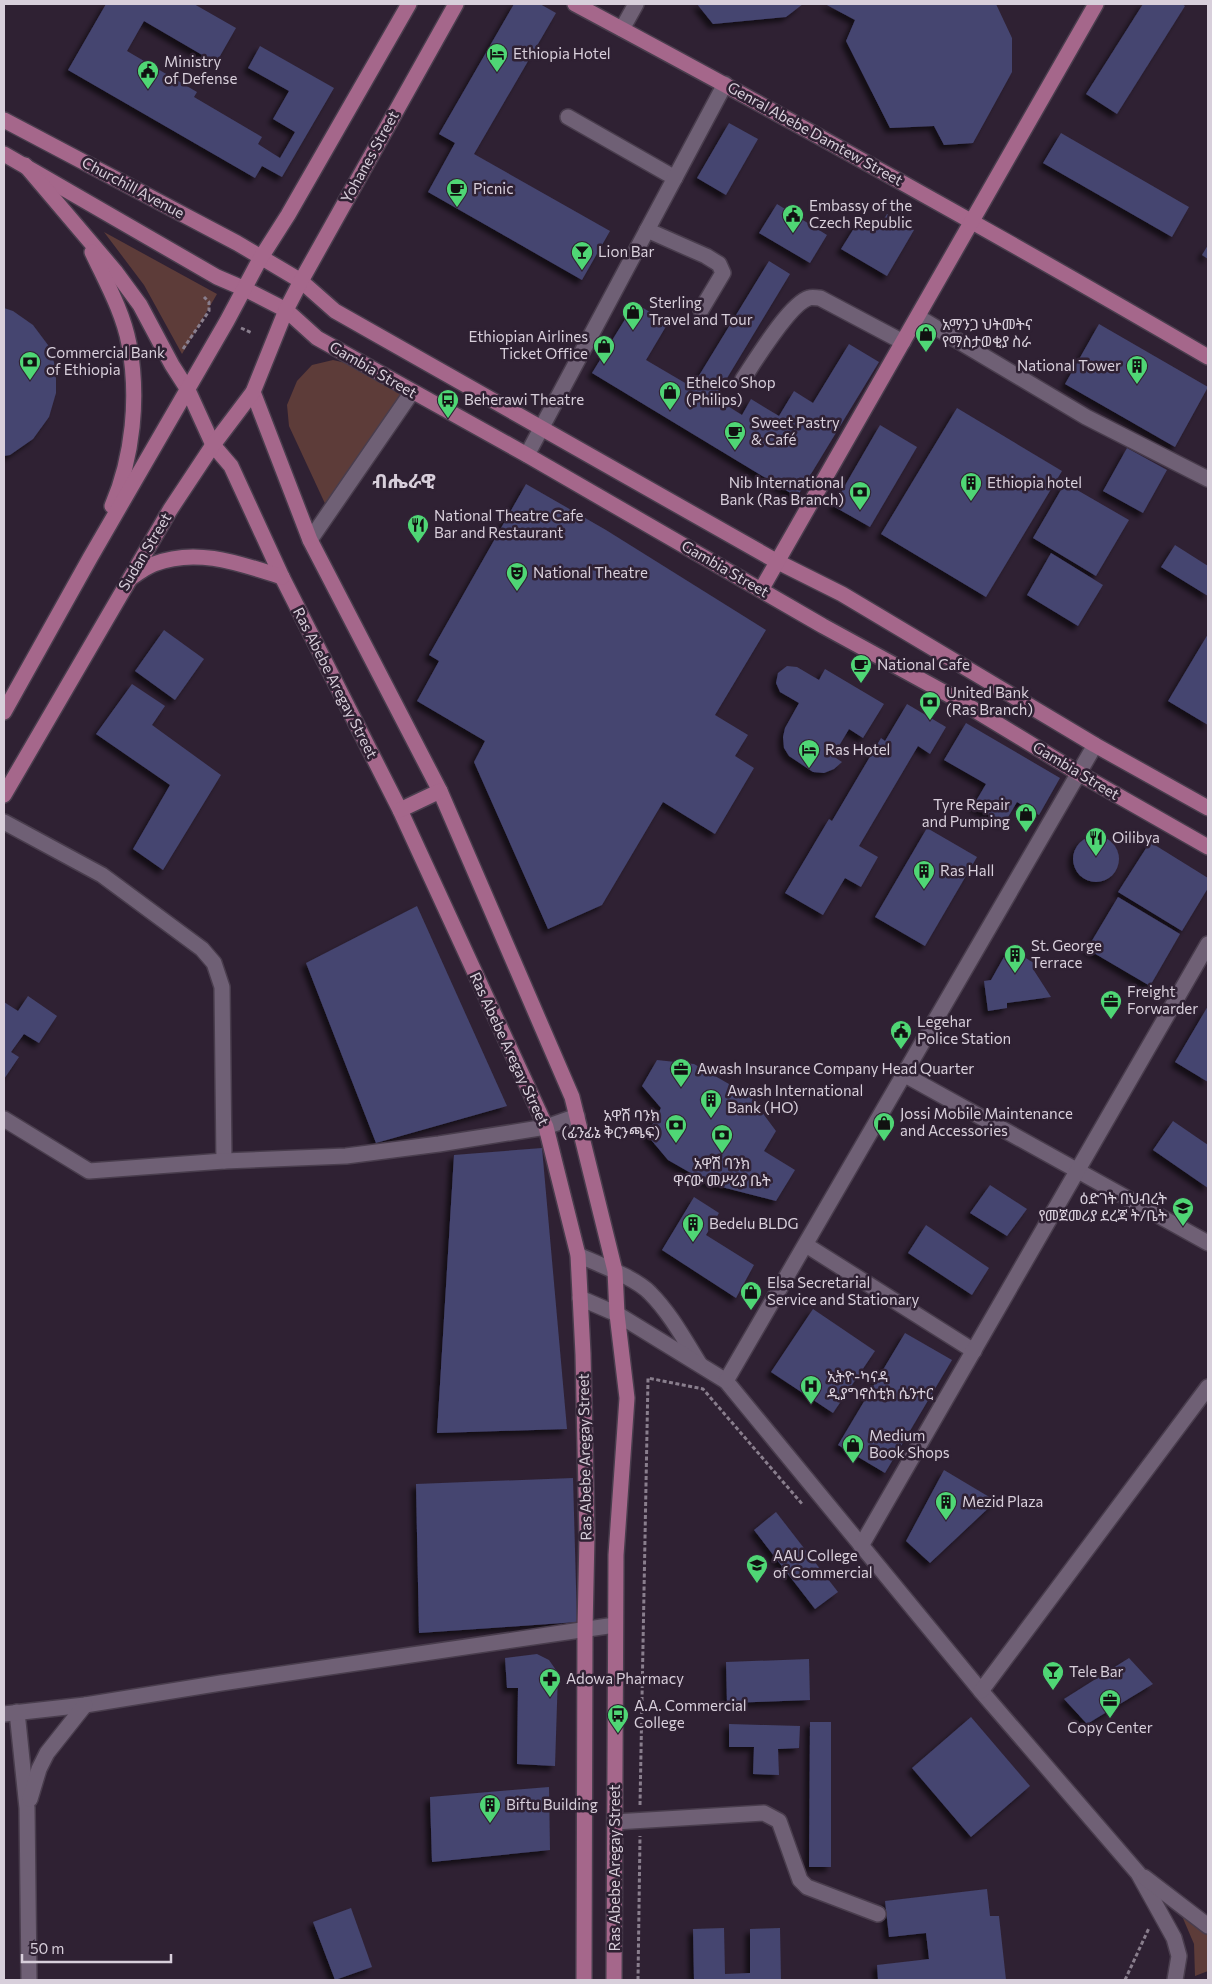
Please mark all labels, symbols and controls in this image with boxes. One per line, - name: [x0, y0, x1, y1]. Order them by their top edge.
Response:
- hotel icon: Ethiopia Hotel: [485, 42, 509, 73]
- place label: Ethiopia Hotel: [513, 44, 611, 62]
- place label: Ministry of Defense: [164, 52, 237, 87]
- public building icon: Ministry of Defense: [136, 59, 160, 90]
- street label: Genral Abebe Damtew Street: [725, 77, 906, 189]
- street label: Yohanes Street: [336, 107, 402, 206]
- street label: Churchill Avenue: [79, 153, 188, 222]
- cafe icon: Picnic: [445, 177, 469, 208]
- place label: Picnic: [473, 179, 514, 197]
- place label: Embassy of the Czech Republic: [809, 196, 912, 231]
- public building icon: Embassy of the Czech Republic: [781, 203, 805, 234]
- bar icon: Lion Bar: [570, 240, 594, 271]
- place label: Lion Bar: [598, 242, 654, 260]
- place label: Sterling Travel and Tour: [649, 293, 753, 328]
- shop icon: Sterling Travel and Tour: [621, 300, 645, 331]
- place label: አማንጋ ህትመትና የማስታወቂያ ስራ: [942, 315, 1033, 350]
- shop icon: አማንጋ ህትመትና የማስታወቂያ ስራ: [914, 322, 938, 353]
- place label: Ethiopian Airlines Ticket Office: [468, 327, 588, 362]
- shop icon: Ethiopian Airlines Ticket Office: [592, 334, 616, 365]
- street label: Gambia Street: [327, 337, 420, 401]
- place label: Commercial Bank of Ethiopia: [46, 343, 165, 378]
- bank icon: Commercial Bank of Ethiopia: [18, 350, 42, 381]
- building icon: National Tower: [1125, 354, 1149, 385]
- place label: National Tower: [1017, 356, 1121, 374]
- place label: Ethelco Shop (Philips): [686, 373, 776, 408]
- shop icon: Ethelco Shop (Philips): [658, 380, 682, 411]
- bus stop icon: Beherawi Theatre: [436, 388, 460, 419]
- place label: Beherawi Theatre: [464, 390, 584, 408]
- place label: Sweet Pastry & Café: [751, 413, 840, 448]
- cafe icon: Sweet Pastry & Café: [723, 420, 747, 451]
- district label: ብሔራዊ: [372, 468, 436, 492]
- building icon: Ethiopia hotel: [959, 471, 983, 502]
- place label: Nib International Bank (Ras Branch): [720, 473, 844, 508]
- place label: Ethiopia hotel: [987, 473, 1082, 491]
- bank icon: Nib International Bank (Ras Branch): [848, 480, 872, 511]
- place label: National Theatre Cafe Bar and Restaurant: [434, 506, 584, 541]
- street label: Sudan Street: [114, 509, 174, 594]
- restaurant icon: National Theatre Cafe Bar and Restaurant: [406, 513, 430, 544]
- street label: Gambia Street: [679, 536, 772, 600]
- theatre icon: National Theatre: [505, 561, 529, 592]
- place label: National Theatre: [533, 563, 648, 581]
- street label: Ras Abebe Aregay Street: [290, 604, 382, 761]
- cafe icon: National Cafe: [849, 653, 873, 684]
- place label: National Cafe: [877, 655, 970, 673]
- place label: United Bank (Ras Branch): [946, 683, 1033, 718]
- bank icon: United Bank (Ras Branch): [918, 690, 942, 721]
- street label: Gambia Street: [1030, 737, 1123, 803]
- hotel icon: Ras Hotel: [797, 738, 821, 769]
- place label: Ras Hotel: [825, 740, 890, 758]
- place label: Tyre Repair and Pumping: [922, 795, 1010, 830]
- shop icon: Tyre Repair and Pumping: [1014, 802, 1038, 833]
- restaurant icon: Oilibya: [1084, 826, 1108, 857]
- place label: Oilibya: [1112, 828, 1160, 846]
- building icon: Ras Hall: [912, 859, 936, 890]
- place label: Ras Hall: [940, 861, 994, 879]
- place label: St. George Terrace: [1031, 936, 1102, 971]
- building icon: St. George Terrace: [1003, 943, 1027, 974]
- street label: Ras Abebe Aregay Street: [466, 969, 553, 1128]
- place label: Freight Forwarder: [1127, 982, 1198, 1017]
- office icon: Freight Forwarder: [1099, 989, 1123, 1020]
- place label: Legehar Police Station: [917, 1012, 1011, 1047]
- public building icon: Legehar Police Station: [889, 1019, 913, 1050]
- office icon: Awash Insurance Company Head Quarter: [669, 1057, 693, 1088]
- place label: Awash Insurance Company Head Quarter: [697, 1059, 974, 1077]
- place label: Awash International Bank (HO): [727, 1081, 863, 1116]
- building icon: Awash International Bank (HO): [699, 1088, 723, 1119]
- place label: Jossi Mobile Maintenance and Accessories: [900, 1104, 1073, 1139]
- place label: አዋሽ ባንክ (ፊንፊኔ ቅርንጫፍ): [561, 1106, 660, 1141]
- shop icon: Jossi Mobile Maintenance and Accessories: [872, 1111, 896, 1142]
- bank icon: አዋሽ ባንክ (ፊንፊኔ ቅርንጫፍ): [664, 1113, 688, 1144]
- bank icon: አዋሽ ባንክ ዋናው መሥሪያ ቤት: [710, 1123, 734, 1154]
- place label: አዋሽ ባንክ ዋናው መሥሪያ ቤት: [673, 1154, 771, 1189]
- place label: ዕድገት በህብረት የመጀመሪያ ደረጃ ት/ቤት: [1038, 1189, 1167, 1224]
- school or university icon: ዕድገት በህብረት የመጀመሪያ ደረጃ ት/ቤት: [1171, 1196, 1195, 1227]
- building icon: Bedelu BLDG: [681, 1212, 705, 1243]
- place label: Bedelu BLDG: [709, 1214, 799, 1232]
- place label: Elsa Secretarial Service and Stationary: [767, 1273, 919, 1308]
- shop icon: Elsa Secretarial Service and Stationary: [739, 1280, 763, 1311]
- place label: ኢትዮ-ካናዳ ዲያግኖስቲክ ሴንተር: [827, 1367, 934, 1402]
- street label: Ras Abebe Aregay Street: [574, 1373, 594, 1541]
- hospital icon: ኢትዮ-ካናዳ ዲያግኖስቲክ ሴንተር: [799, 1374, 823, 1405]
- place label: Medium Book Shops: [869, 1426, 950, 1461]
- shop icon: Medium Book Shops: [841, 1433, 865, 1464]
- building icon: Mezid Plaza: [934, 1490, 958, 1521]
- place label: Mezid Plaza: [962, 1492, 1043, 1510]
- place label: AAU College of Commercial: [773, 1546, 873, 1581]
- school or university icon: AAU College of Commercial: [745, 1553, 769, 1584]
- bar icon: Tele Bar: [1041, 1660, 1065, 1691]
- place label: Tele Bar: [1069, 1662, 1123, 1680]
- pharmacy icon: Adowa Pharmacy: [538, 1667, 562, 1698]
- place label: Adowa Pharmacy: [566, 1669, 684, 1687]
- office icon: Copy Center: [1098, 1688, 1122, 1719]
- place label: A.A. Commercial College: [634, 1696, 747, 1731]
- bus stop icon: A.A. Commercial College: [606, 1703, 630, 1734]
- place label: Copy Center: [1067, 1718, 1153, 1736]
- street label: Ras Abebe Aregay Street: [605, 1784, 623, 1952]
- building icon: Biftu Building: [478, 1793, 502, 1824]
- place label: Biftu Building: [506, 1795, 598, 1813]
- scale bar: [22, 1932, 171, 1964]
- text: 50 m: [30, 1939, 64, 1957]

